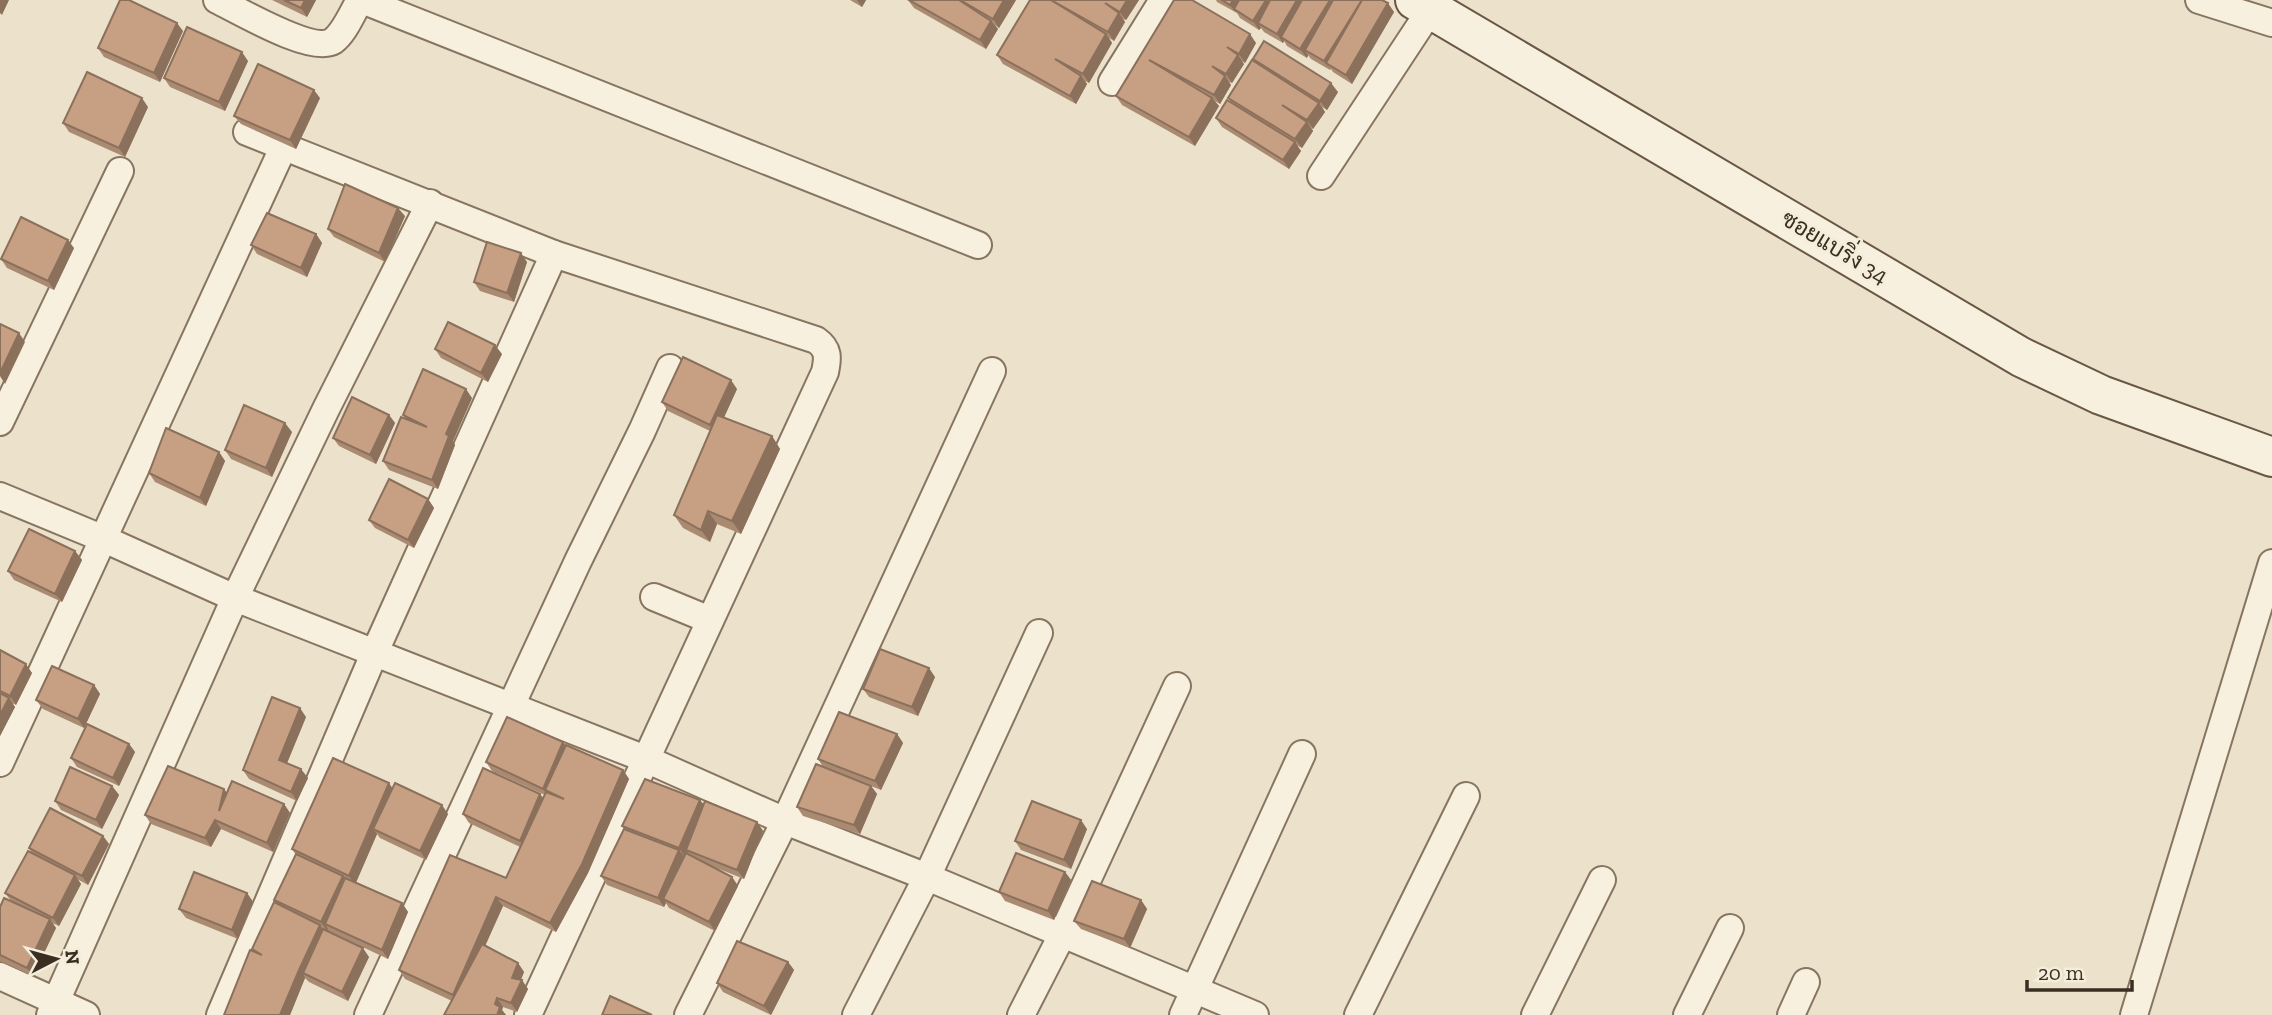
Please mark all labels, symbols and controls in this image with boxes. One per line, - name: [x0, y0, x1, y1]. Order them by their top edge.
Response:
- street label: ซอยแบริ่ง 34: [1777, 199, 1896, 290]
- north arrow: [21, 924, 91, 994]
- scale bar: [2027, 948, 2132, 992]
- text: N: [60, 949, 85, 966]
- text: 20 m: [2038, 960, 2084, 985]

